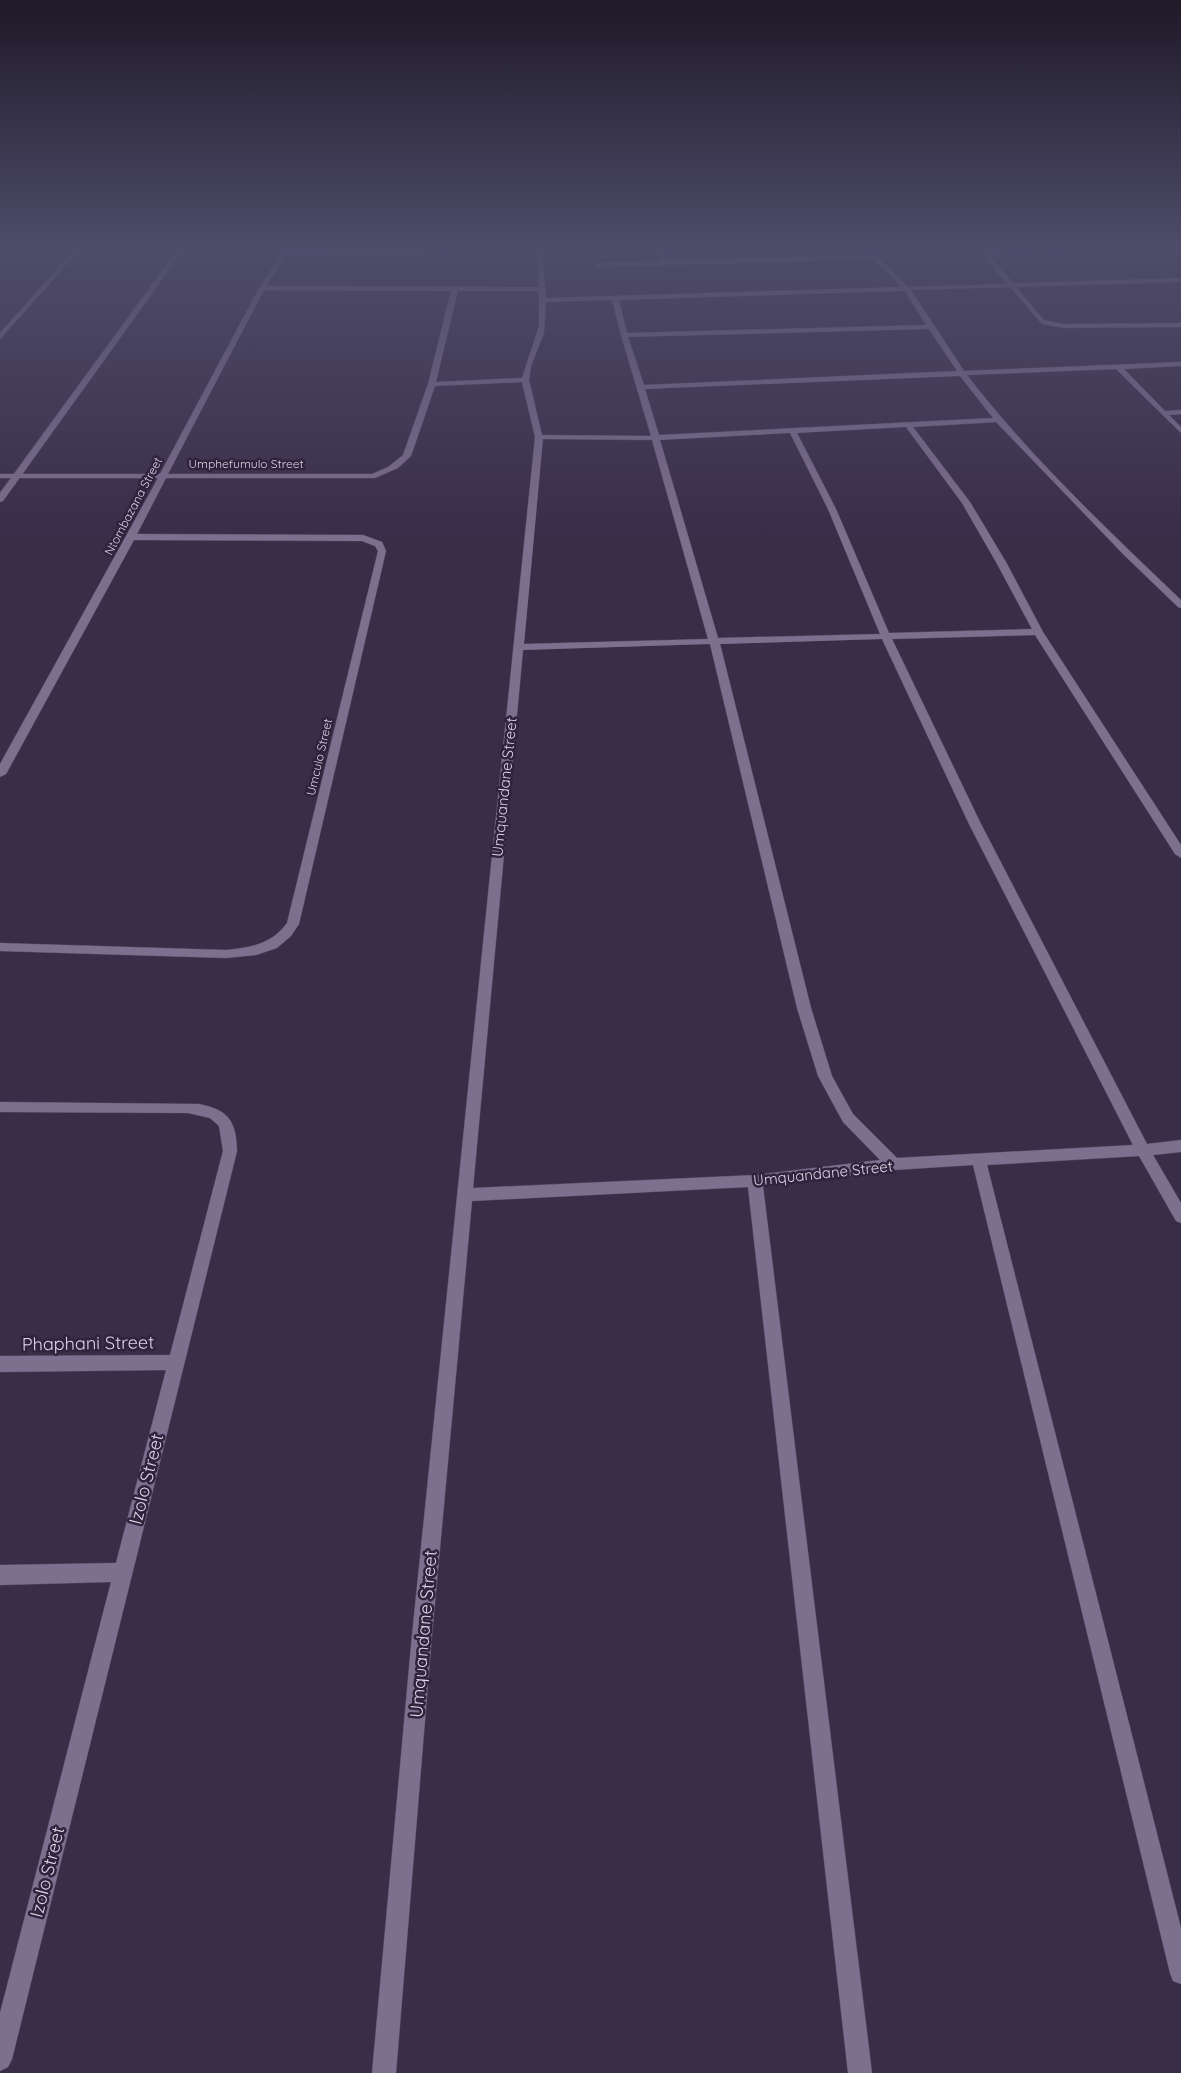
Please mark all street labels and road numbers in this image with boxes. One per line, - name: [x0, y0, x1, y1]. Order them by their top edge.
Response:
- street label: Ntombazana Street: [101, 454, 165, 558]
- street label: Umphefumulo Street: [188, 456, 304, 471]
- street label: Umquandane Street: [487, 716, 521, 858]
- street label: Umculo Street: [303, 717, 335, 797]
- street label: Umquandane Street: [752, 1156, 894, 1190]
- street label: Phaphani Street: [22, 1330, 154, 1356]
- street label: Izolo Street: [124, 1431, 168, 1527]
- street label: Umquandane Street: [404, 1549, 442, 1719]
- street label: Izolo Street: [25, 1824, 69, 1920]

